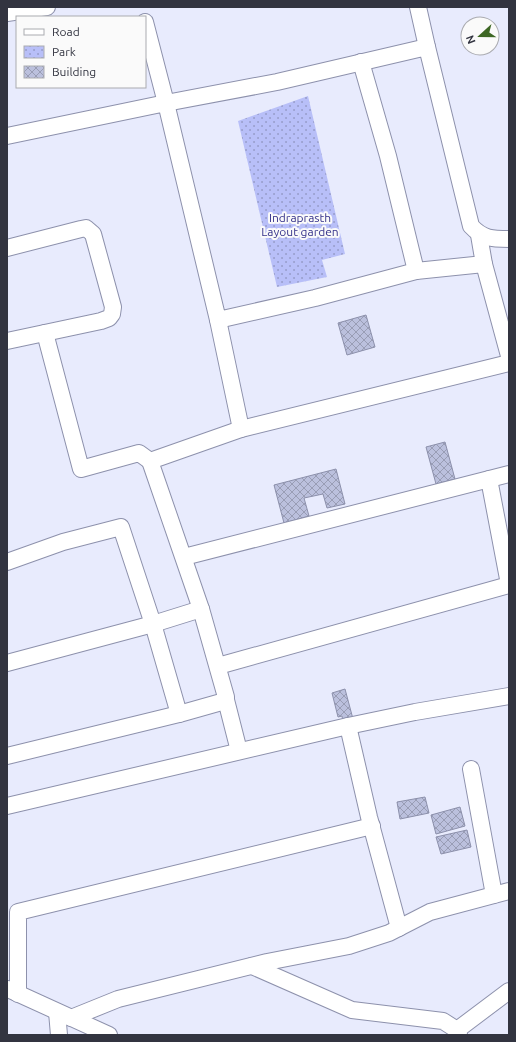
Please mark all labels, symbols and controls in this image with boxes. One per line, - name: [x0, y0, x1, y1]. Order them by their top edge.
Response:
- legend: [16, 16, 146, 88]
- north arrow: [460, 16, 500, 56]
- text: Road: [52, 25, 80, 38]
- text: N: [464, 34, 478, 46]
- text: Park: [52, 45, 76, 58]
- text: Building: [52, 65, 96, 78]
- park label: Indraprasth Layout garden: [261, 211, 339, 238]

